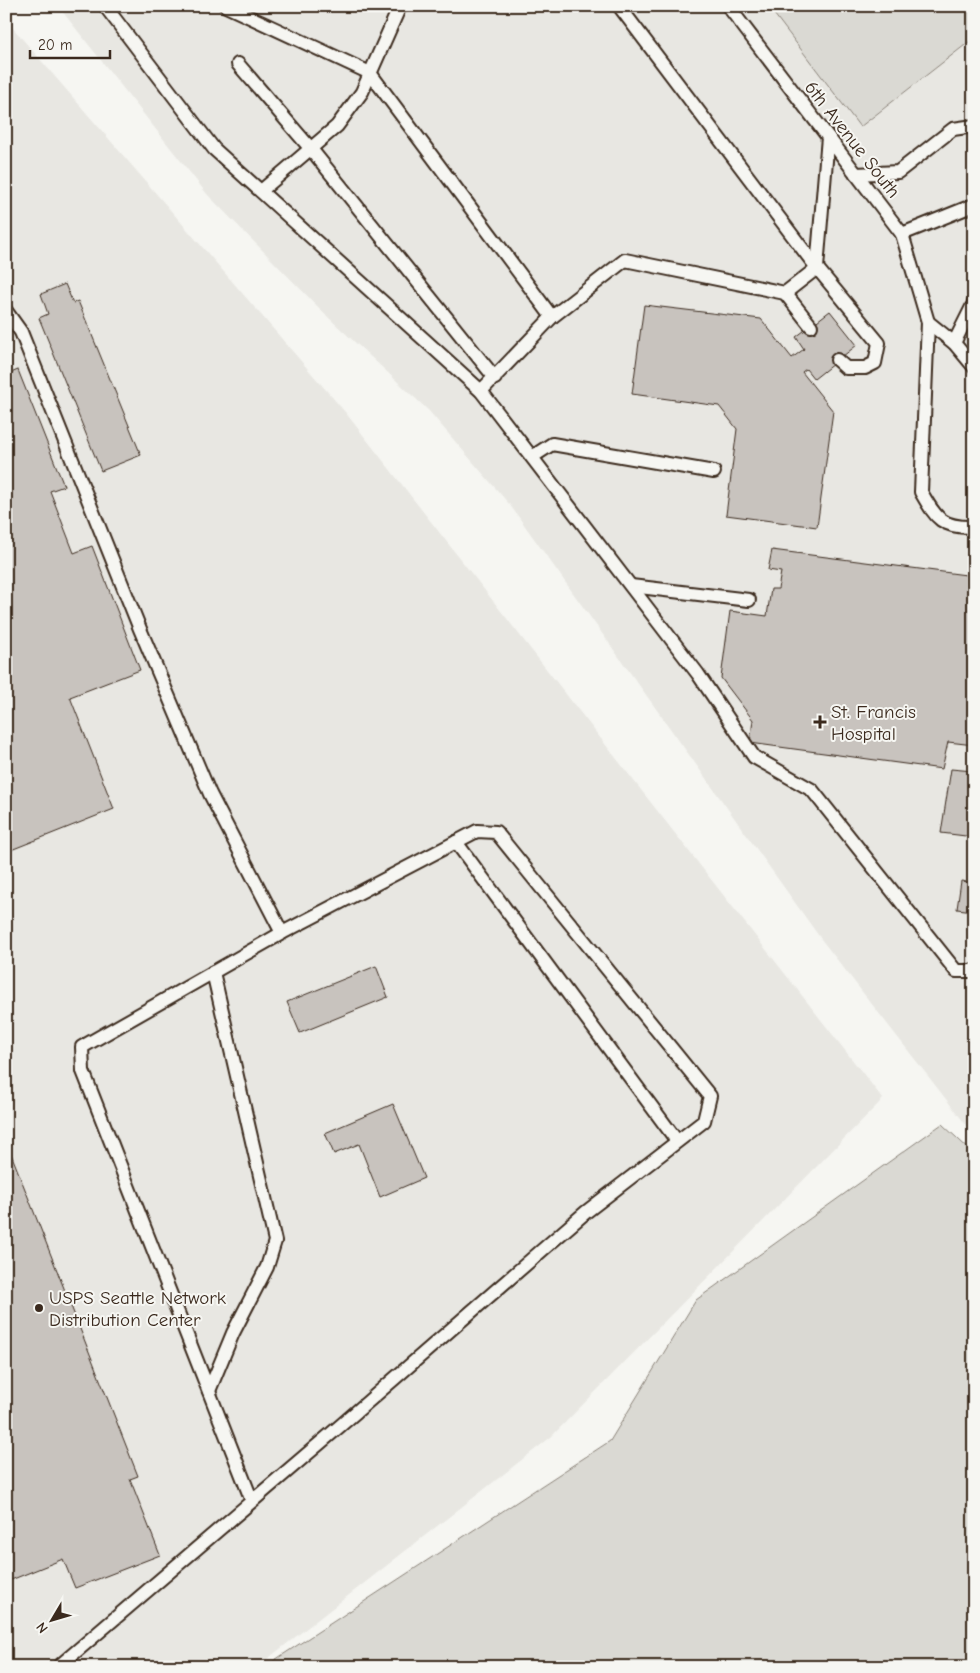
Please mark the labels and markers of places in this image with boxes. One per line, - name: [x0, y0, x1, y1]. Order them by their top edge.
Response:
- place label: St. Francis Hospital: [831, 701, 916, 745]
- marker: St. Francis Hospital: [813, 715, 827, 729]
- place label: USPS Seattle Network Distribution Center: [49, 1287, 227, 1331]
- marker: USPS Seattle Network Distribution Center: [33, 1302, 45, 1314]

